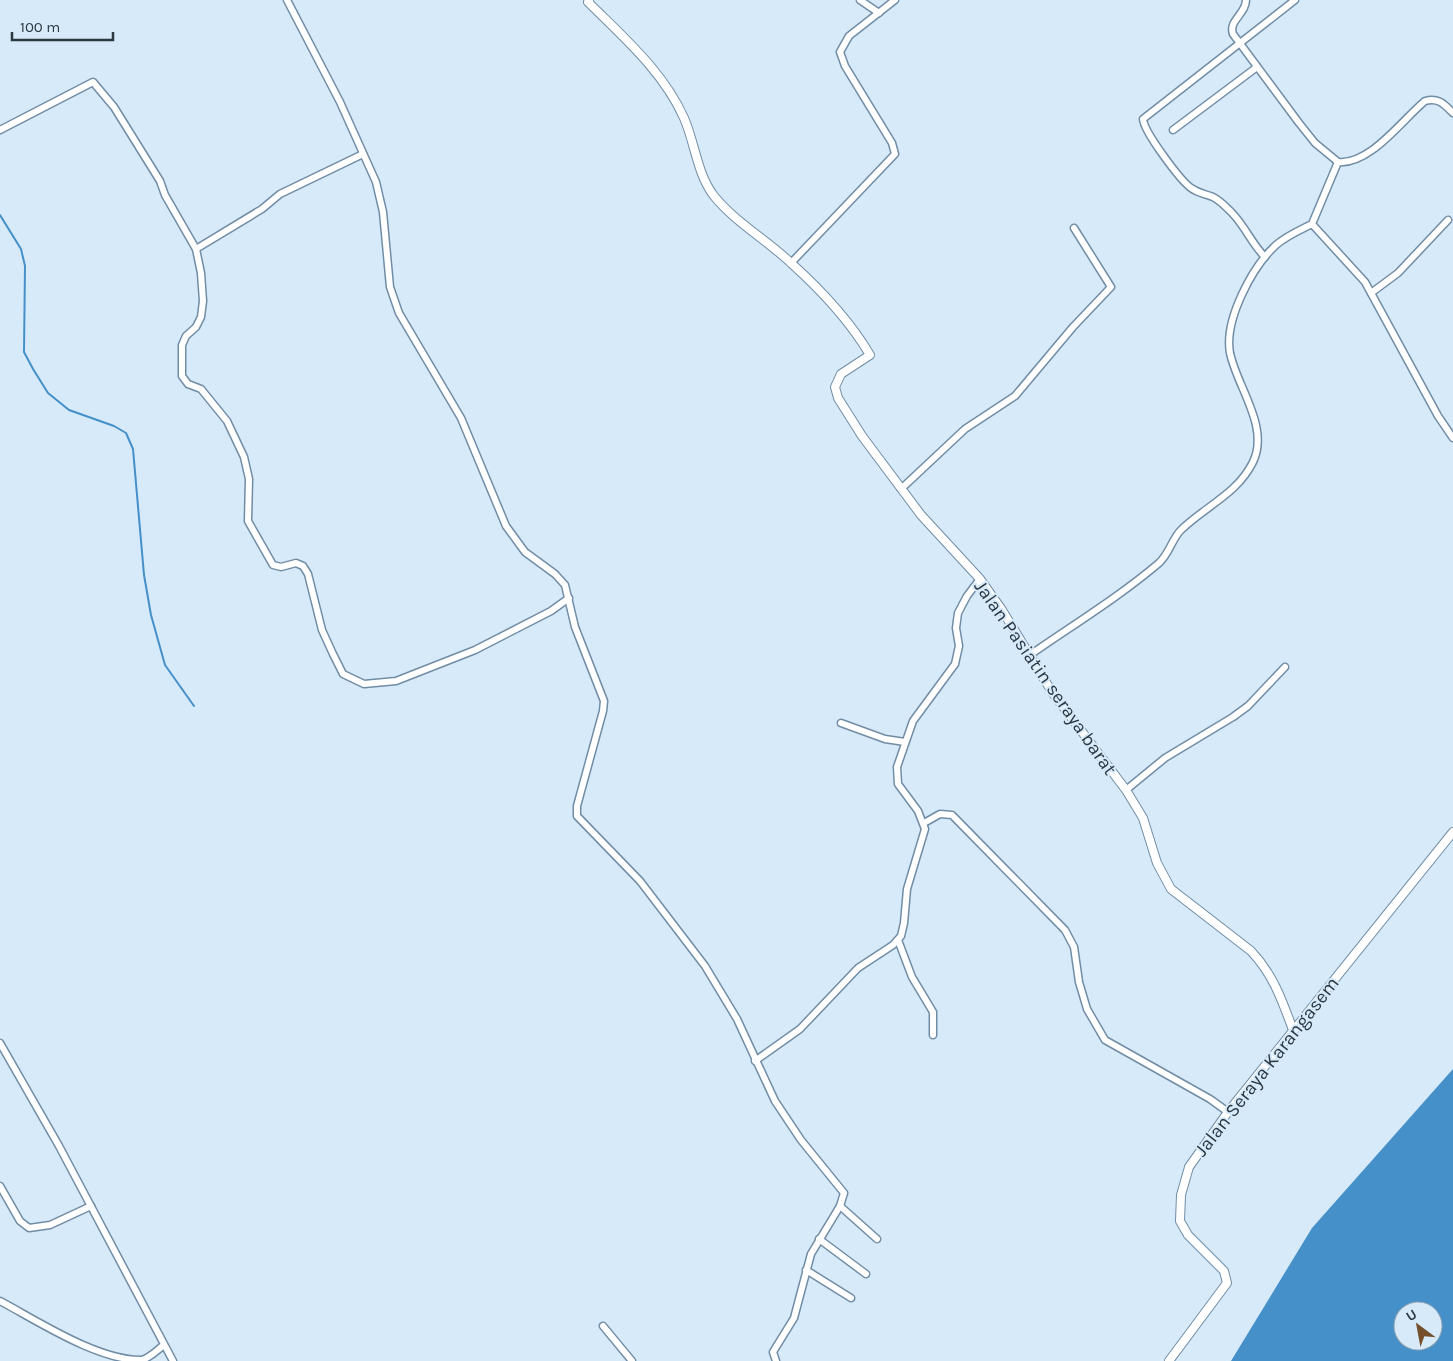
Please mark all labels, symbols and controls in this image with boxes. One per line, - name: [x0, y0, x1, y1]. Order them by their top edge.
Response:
- scale bar: [12, 10, 114, 42]
- text: 100 m: [20, 18, 60, 36]
- street label: Jalan Pasiatin seraya barat: [969, 576, 1121, 779]
- street label: Jalan Seraya Karangasem: [1190, 972, 1344, 1161]
- north arrow: [1393, 1301, 1443, 1351]
- text: U: [1403, 1306, 1420, 1325]

